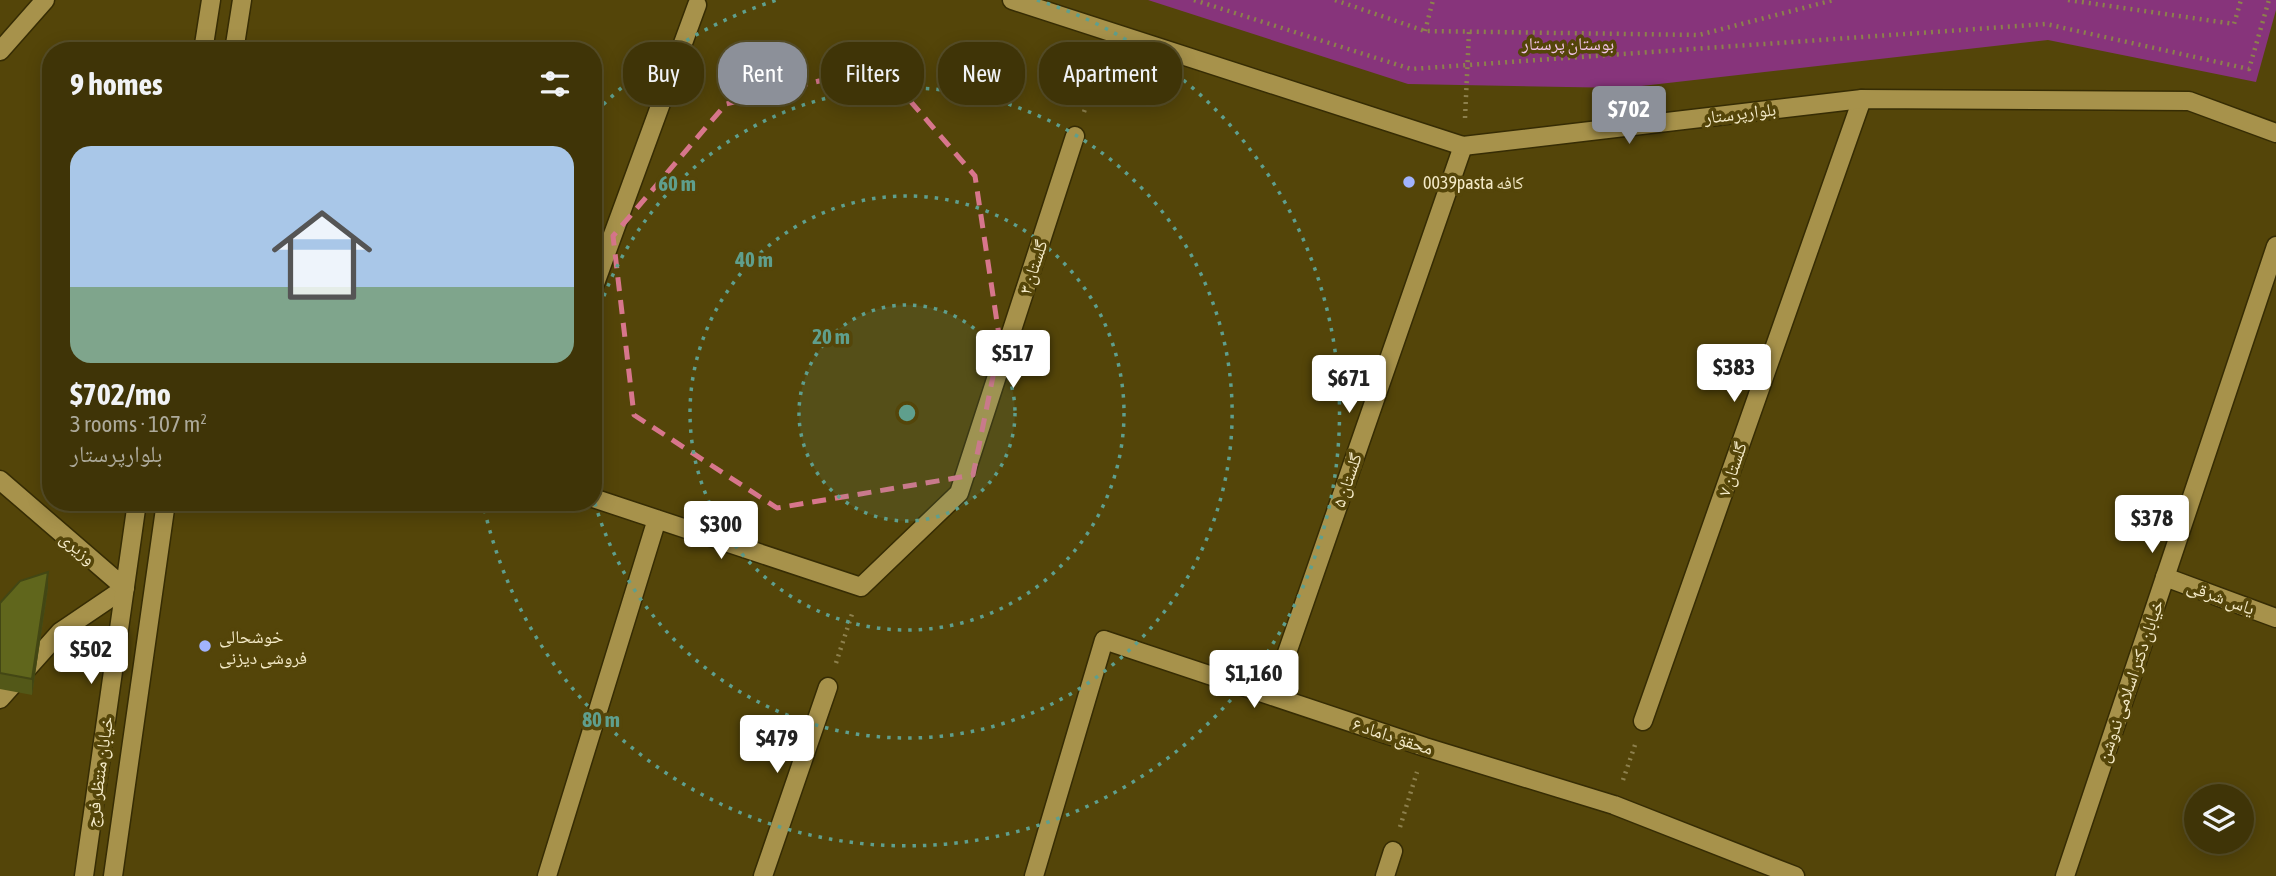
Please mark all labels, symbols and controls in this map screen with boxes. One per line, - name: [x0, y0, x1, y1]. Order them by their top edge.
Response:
- park label: بوستان پرستار: [1521, 33, 1614, 55]
- chip: Buy: [623, 42, 704, 105]
- chip: Rent: [718, 42, 807, 105]
- chip: Filters: [821, 42, 924, 105]
- chip: New: [938, 42, 1025, 105]
- chip: Apartment: [1039, 42, 1182, 105]
- icon: filters: [536, 65, 574, 103]
- text: 9 homes: [70, 67, 163, 101]
- pin: $702: [1588, 86, 1670, 146]
- text: $702: [1608, 96, 1650, 122]
- street label: بلوارپرستار: [1702, 98, 1777, 129]
- text: 60 m: [658, 171, 696, 195]
- place label: 0039pasta کافه: [1423, 172, 1524, 193]
- marker: 0039pasta کافه: [1401, 174, 1417, 190]
- icon: home: [259, 192, 385, 318]
- street label: گلستان ۳: [1014, 237, 1053, 297]
- text: 40 m: [734, 247, 773, 271]
- text: 20 m: [812, 324, 850, 348]
- pin: $517: [972, 330, 1054, 390]
- text: $517: [992, 340, 1034, 366]
- pin: $383: [1693, 344, 1775, 404]
- text: $383: [1713, 354, 1755, 380]
- pin: $671: [1308, 356, 1390, 415]
- text: $671: [1328, 365, 1370, 391]
- text: $702/mo: [70, 377, 171, 411]
- centre of rings: [895, 401, 919, 425]
- text: 3 rooms · 107 m²: [70, 411, 207, 437]
- street label: گلستان ۷: [1713, 439, 1752, 499]
- text: بلوارپرستار: [70, 441, 162, 467]
- street label: گلستان ۵: [1328, 450, 1367, 510]
- pin: $378: [2111, 496, 2193, 555]
- pin: $300: [680, 502, 762, 561]
- text: $378: [2131, 505, 2173, 531]
- text: $300: [700, 511, 742, 537]
- street label: وزیری: [55, 527, 100, 570]
- street label: یاس شرقی: [2184, 575, 2258, 620]
- street label: خيابان دکتر اسلامی ندوشن: [2092, 597, 2169, 765]
- pin: $502: [50, 626, 132, 686]
- place label: خوشحالی فروشی دیزنی: [219, 626, 307, 669]
- text: $502: [70, 636, 112, 662]
- marker: خوشحالی فروشی دیزنی: [197, 638, 213, 654]
- pin: $1,160: [1197, 650, 1311, 710]
- text: $1,160: [1226, 660, 1283, 686]
- text: 80 m: [582, 707, 620, 731]
- street label: محقق داماد ۶: [1350, 713, 1436, 760]
- street label: خیابان منتظر فرج: [81, 715, 119, 829]
- pin: $479: [736, 716, 818, 775]
- text: $479: [756, 725, 798, 751]
- map controls: [2184, 784, 2254, 854]
- button: layers: [2184, 784, 2254, 854]

